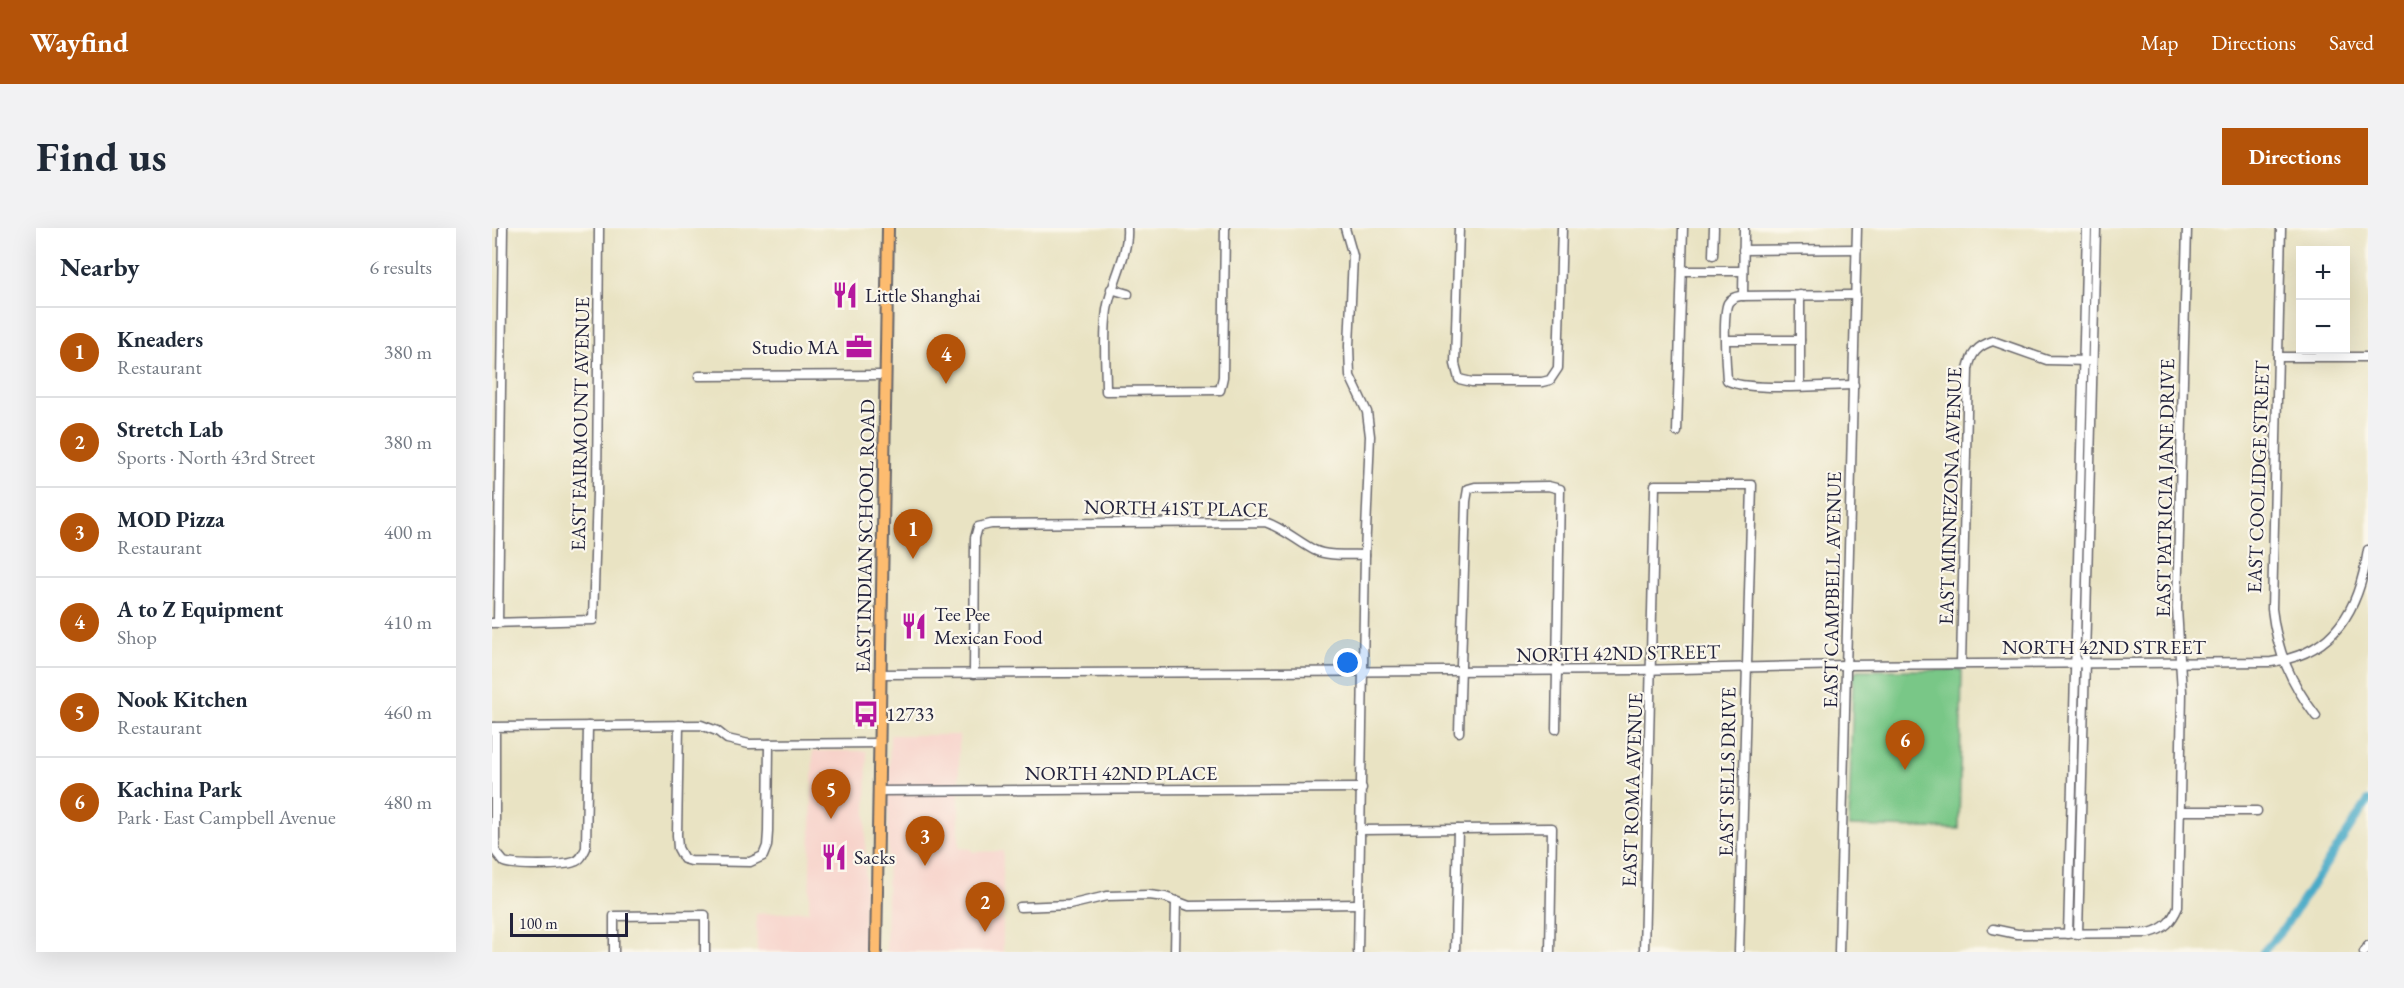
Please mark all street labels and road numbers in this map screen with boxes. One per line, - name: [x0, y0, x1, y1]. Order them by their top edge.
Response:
- street label: EAST FAIRMOUNT AVENUE: [565, 297, 595, 551]
- street label: EAST PATRICIA JANE DRIVE: [2150, 358, 2180, 618]
- street label: EAST COOLIDGE STREET: [2241, 360, 2275, 594]
- street label: EAST MINNEZONA AVENUE: [1933, 366, 1967, 626]
- street label: EAST INDIAN SCHOOL ROAD: [850, 399, 880, 673]
- street label: EAST CAMPBELL AVENUE: [1817, 471, 1847, 709]
- street label: NORTH 41ST PLACE: [1084, 493, 1268, 523]
- street label: NORTH 42ND STREET: [2002, 634, 2207, 660]
- street label: NORTH 42ND STREET: [1516, 638, 1721, 668]
- street label: EAST SELLS DRIVE: [1713, 687, 1741, 857]
- street label: EAST ROMA AVENUE: [1616, 692, 1648, 888]
- street label: NORTH 42ND PLACE: [1025, 760, 1217, 786]

